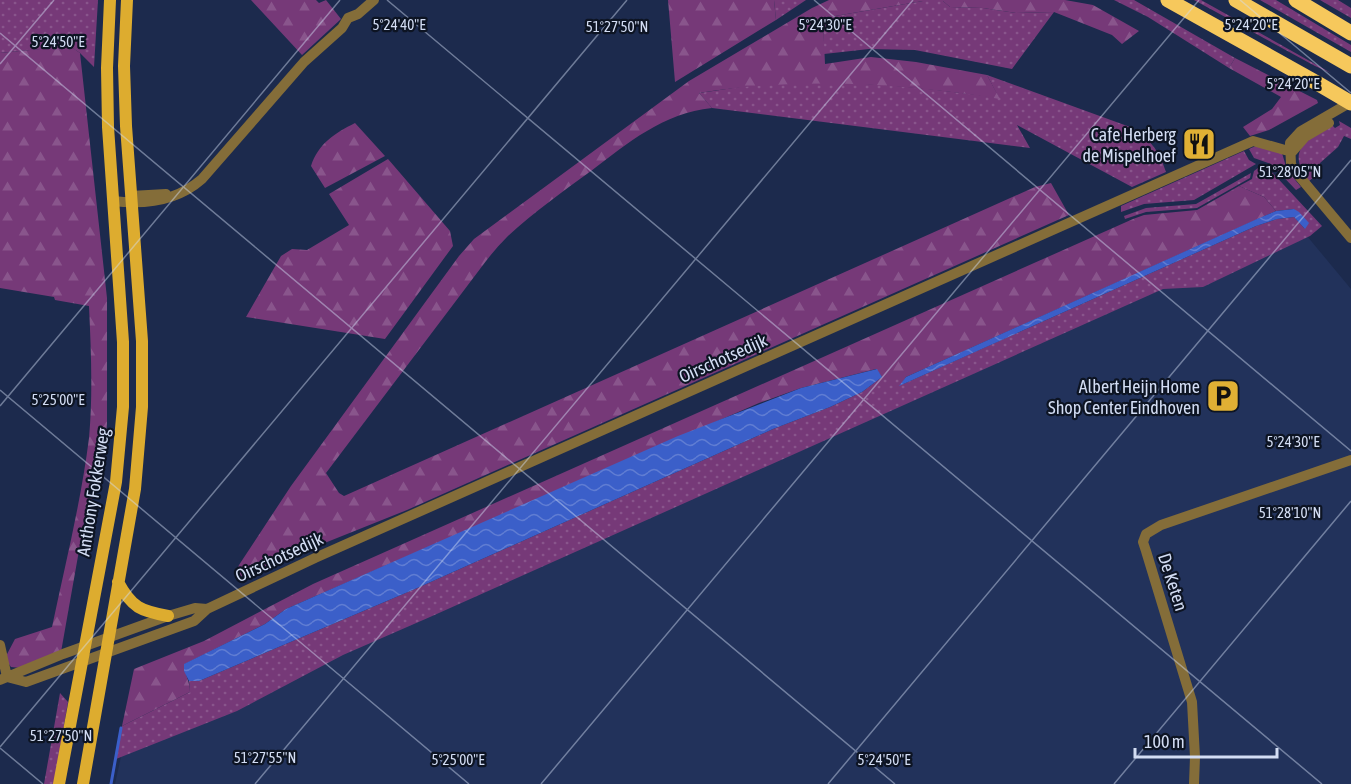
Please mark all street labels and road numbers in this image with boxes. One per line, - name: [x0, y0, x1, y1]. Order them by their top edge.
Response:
- street label: Oirschotsedijk: [676, 329, 771, 387]
- street label: Anthony Fokkerweg: [73, 426, 114, 558]
- street label: Oirschotsedijk: [232, 527, 326, 586]
- street label: De Keten: [1154, 551, 1192, 613]

